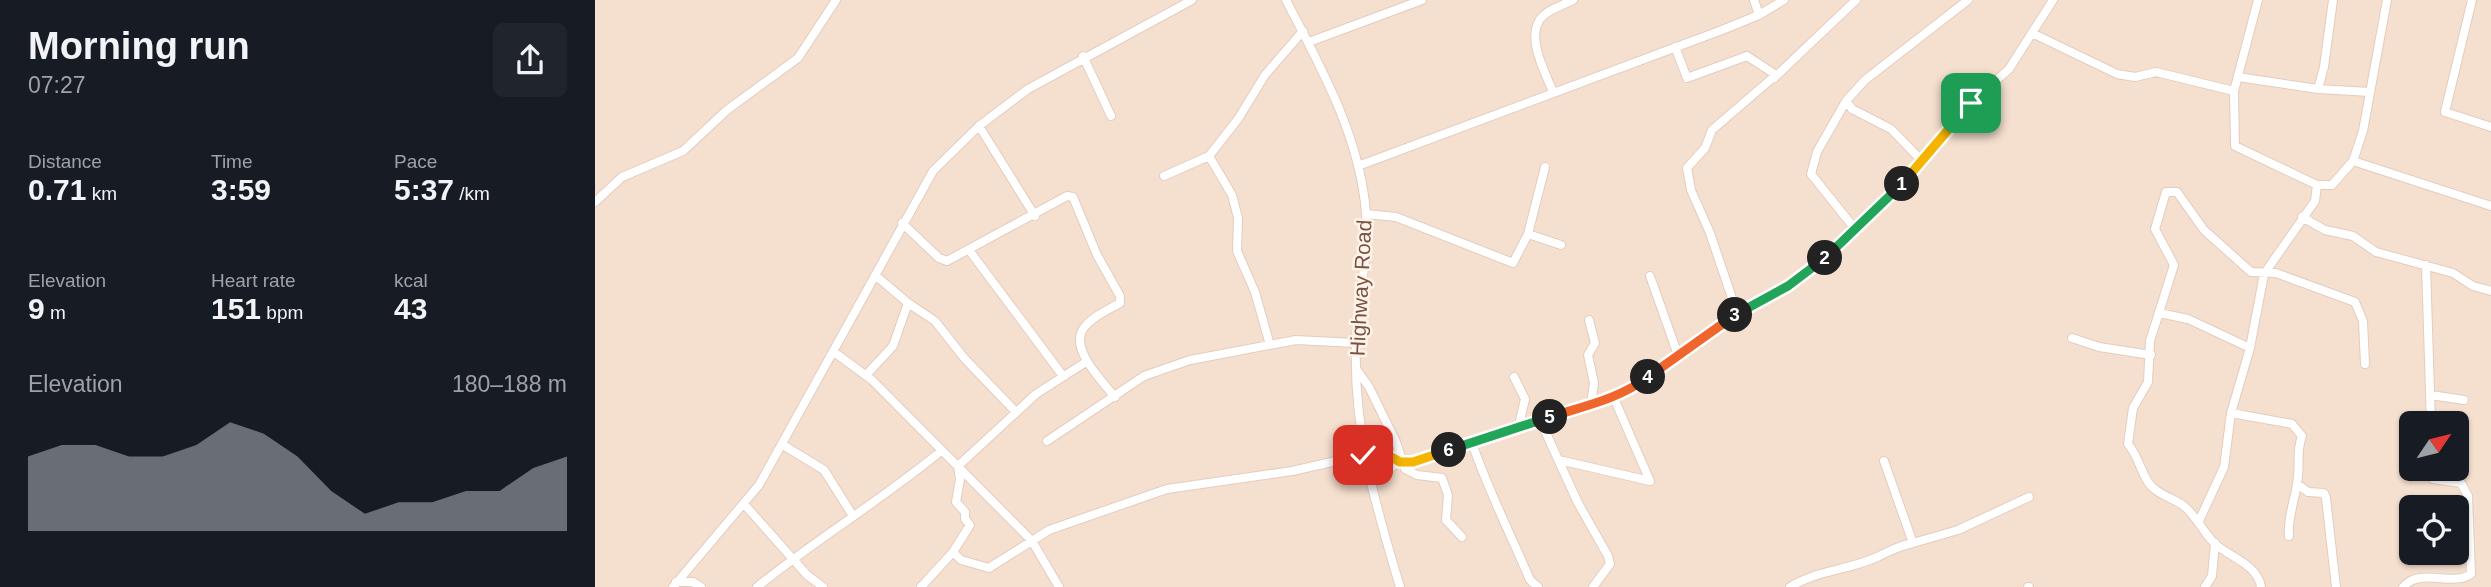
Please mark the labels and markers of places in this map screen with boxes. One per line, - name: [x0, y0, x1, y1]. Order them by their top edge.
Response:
- pin: [1941, 73, 2001, 133]
- pin: 1: [1885, 166, 1919, 202]
- pin: 2: [1807, 240, 1843, 276]
- pin: 3: [1717, 298, 1753, 332]
- pin: 4: [1631, 360, 1665, 394]
- pin: 5: [1532, 400, 1567, 434]
- pin: [1333, 425, 1393, 485]
- pin: 6: [1431, 433, 1467, 468]

